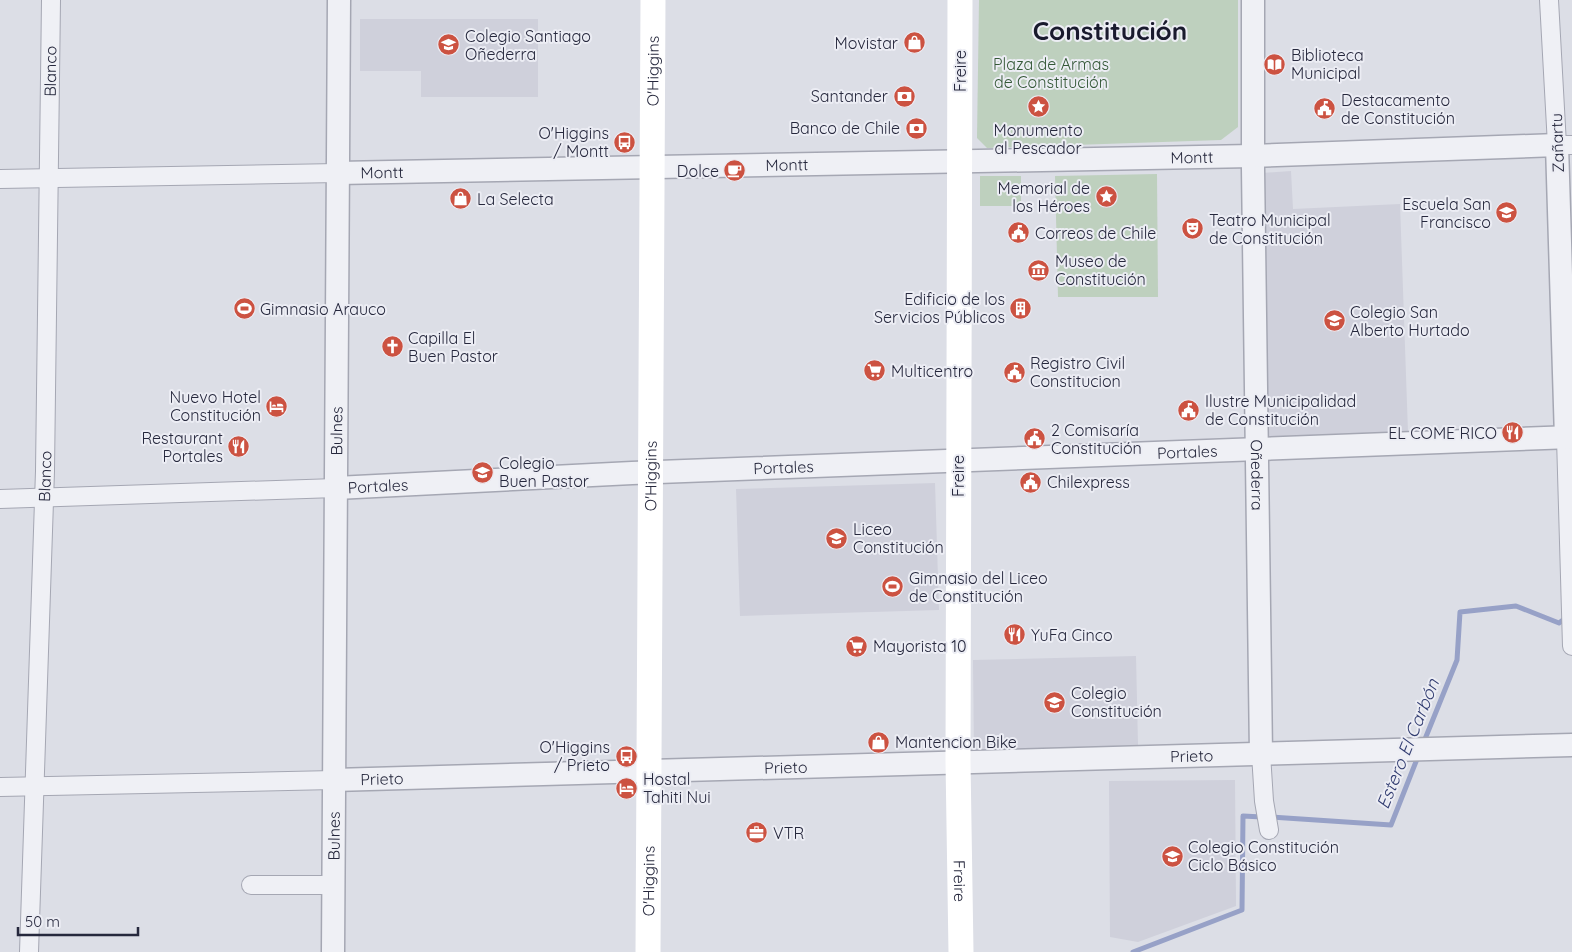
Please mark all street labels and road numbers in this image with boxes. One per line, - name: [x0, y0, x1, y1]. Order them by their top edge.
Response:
- street label: O'Higgins: [642, 36, 663, 106]
- street label: Blanco: [40, 46, 60, 97]
- street label: Freire: [950, 50, 970, 92]
- street label: Zañartu: [1546, 113, 1568, 173]
- street label: Montt: [1170, 147, 1214, 168]
- street label: Montt: [765, 154, 809, 175]
- street label: Montt: [360, 162, 404, 183]
- street label: Bulnes: [326, 406, 346, 456]
- street label: Oñederra: [1247, 439, 1268, 511]
- street label: O'Higgins: [640, 441, 661, 511]
- street label: Portales: [1157, 441, 1218, 463]
- street label: Blanco: [34, 451, 55, 502]
- street label: Freire: [948, 455, 968, 497]
- street label: Portales: [753, 456, 814, 478]
- street label: Portales: [347, 474, 409, 497]
- street label: Prieto: [1170, 745, 1214, 766]
- street label: Prieto: [764, 757, 808, 778]
- street label: Prieto: [360, 768, 404, 789]
- street label: Bulnes: [324, 811, 344, 861]
- street label: O'Higgins: [638, 846, 659, 916]
- street label: Freire: [950, 860, 970, 902]

